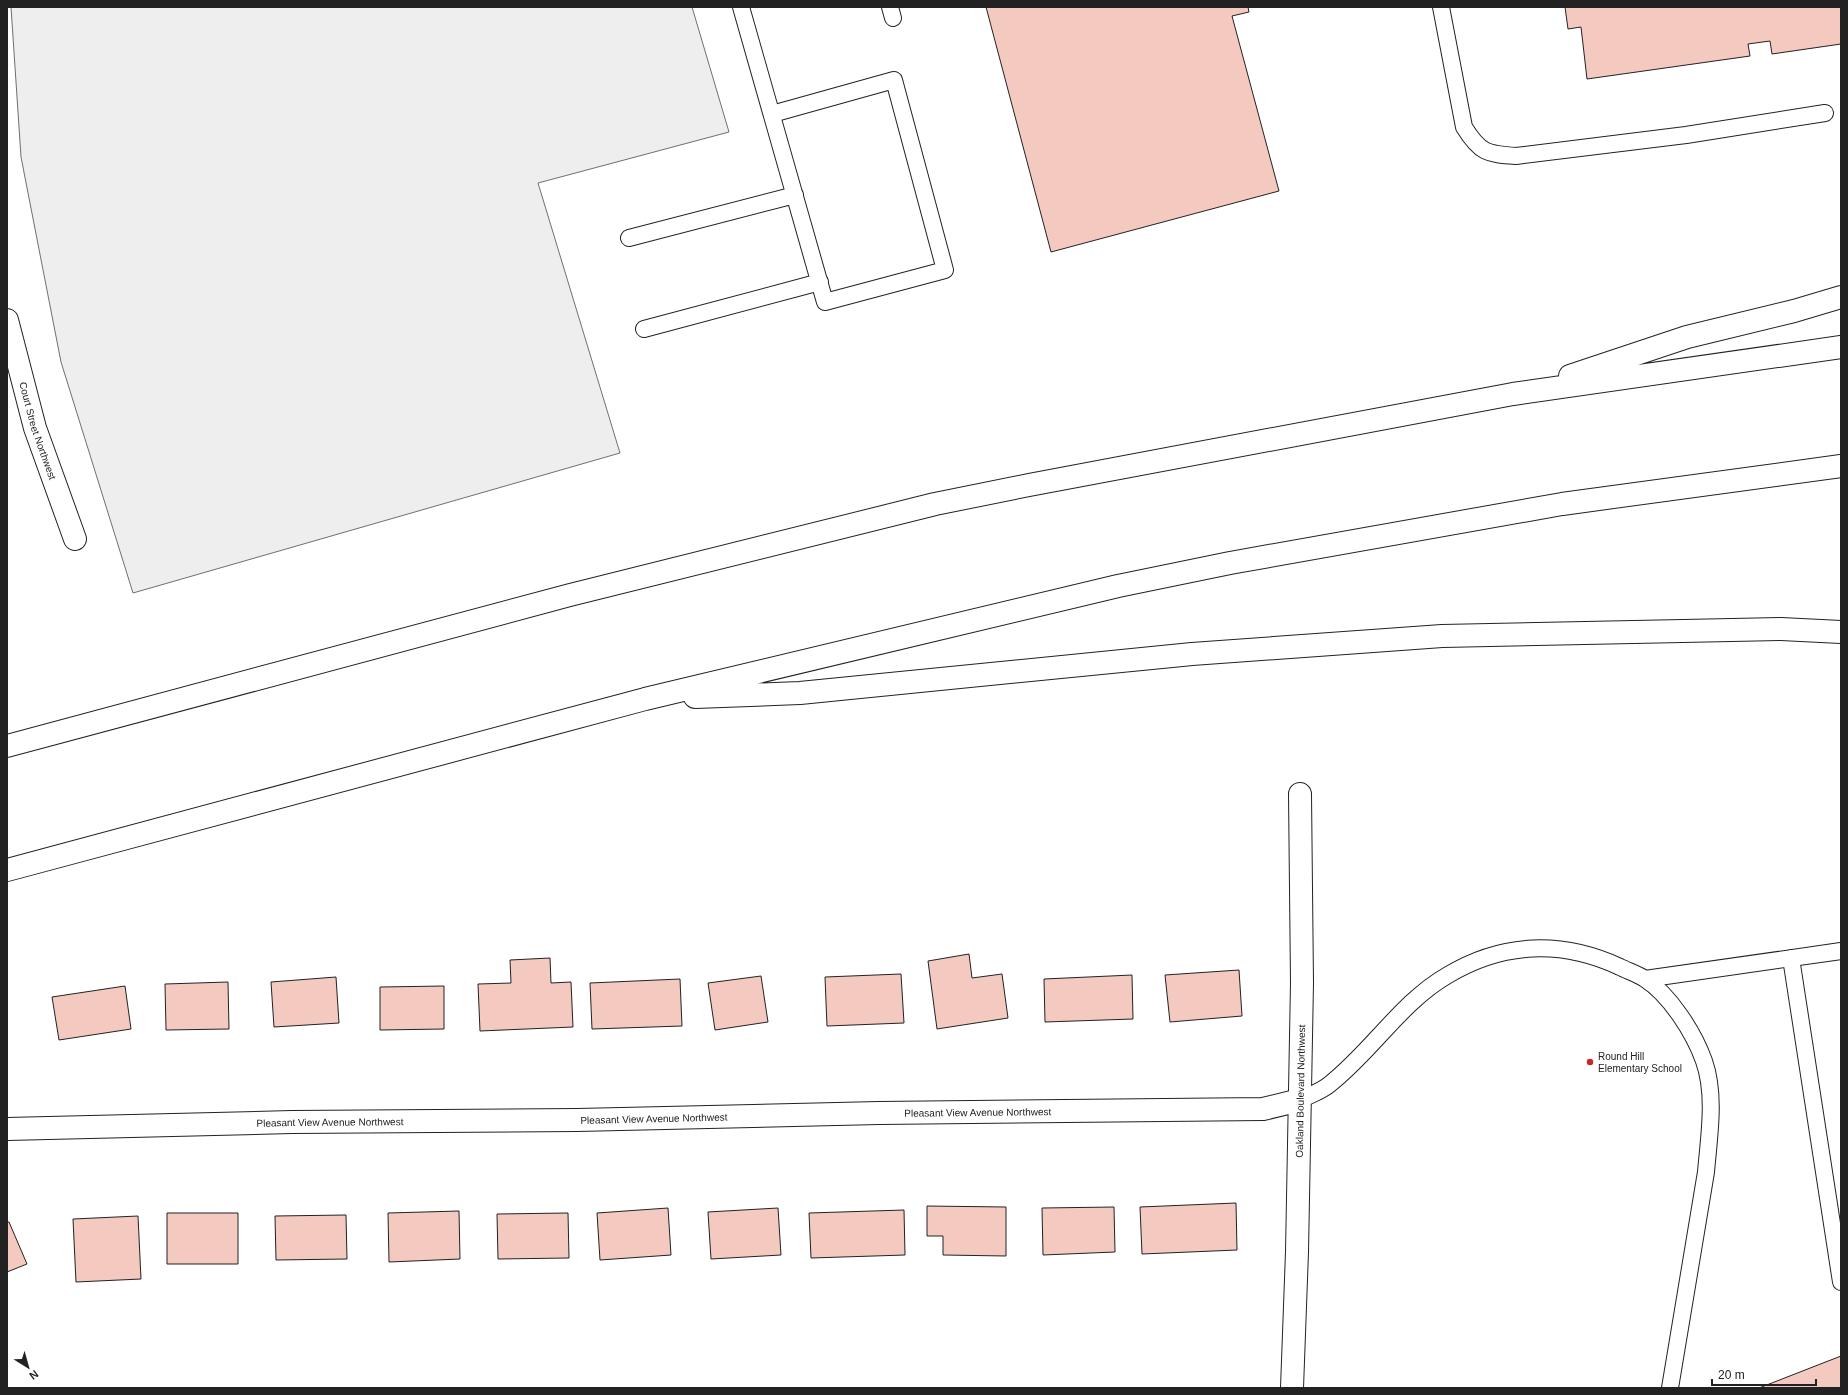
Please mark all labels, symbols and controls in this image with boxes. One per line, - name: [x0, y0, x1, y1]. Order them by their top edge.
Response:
- street label: Court Street Northwest: [17, 381, 58, 481]
- street label: Oakland Boulevard Northwest: [1294, 1024, 1307, 1158]
- place label: Round Hill Elementary School: [1598, 1051, 1682, 1074]
- marker: Round Hill Elementary School: [1585, 1057, 1595, 1067]
- street label: Pleasant View Avenue Northwest: [904, 1106, 1052, 1119]
- street label: Pleasant View Avenue Northwest: [580, 1112, 728, 1126]
- street label: Pleasant View Avenue Northwest: [256, 1116, 404, 1129]
- north arrow: [8, 1347, 48, 1387]
- scale bar: [1712, 1361, 1816, 1387]
- text: N: [27, 1368, 41, 1382]
- text: 20 m: [1718, 1368, 1745, 1382]

